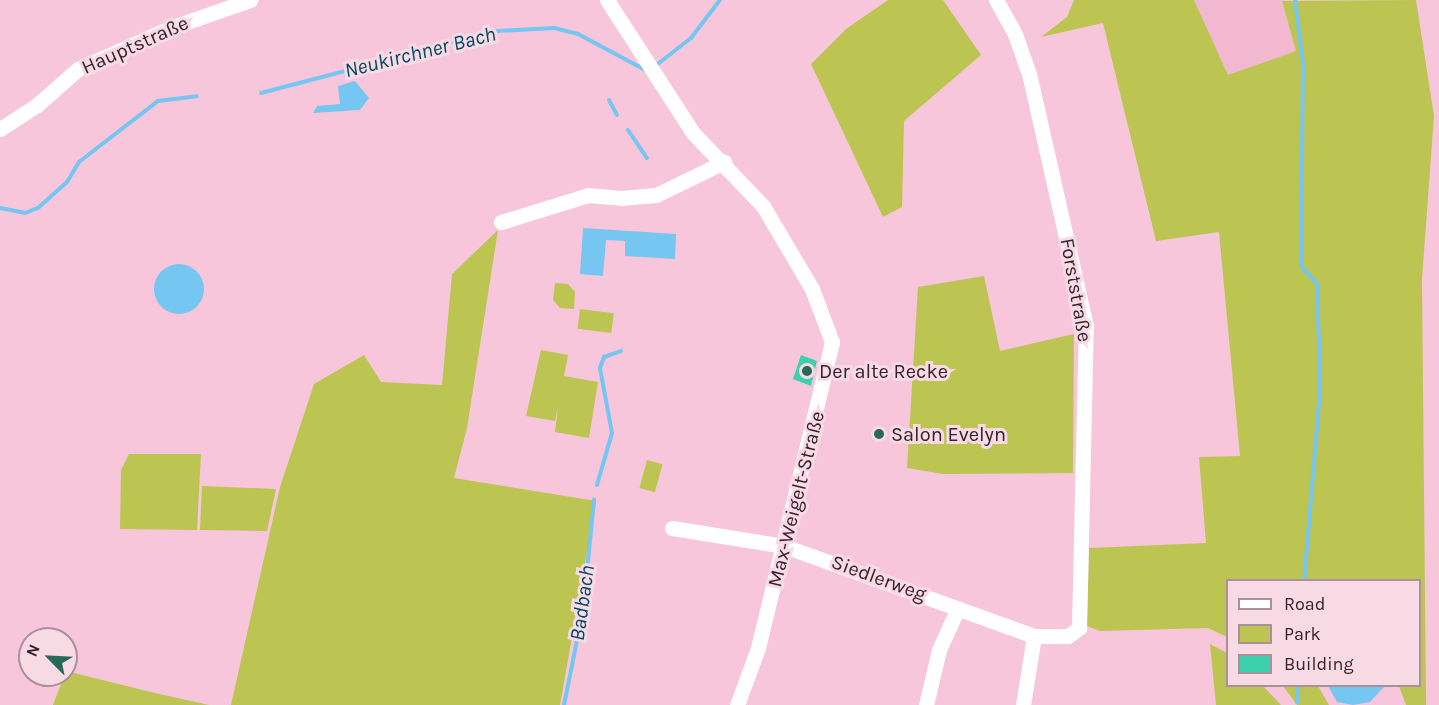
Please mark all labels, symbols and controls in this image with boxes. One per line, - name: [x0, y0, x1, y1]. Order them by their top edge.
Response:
- street label: Hauptstraße: [78, 11, 192, 79]
- water label: Neukirchner Bach: [342, 21, 498, 83]
- street label: Forststraße: [1055, 236, 1097, 344]
- place label: Der alte Recke: [819, 359, 948, 383]
- marker: Der alte Recke: [800, 364, 814, 378]
- street label: Max-Weigelt-Straße: [763, 408, 829, 590]
- place label: Salon Evelyn: [891, 422, 1006, 446]
- marker: Salon Evelyn: [872, 427, 886, 441]
- street label: Siedlerweg: [828, 550, 930, 606]
- water label: Badbach: [564, 563, 600, 643]
- legend: [1226, 579, 1421, 687]
- text: Road: [1284, 593, 1325, 615]
- text: Park: [1284, 623, 1321, 645]
- north arrow: [18, 627, 78, 687]
- text: N: [22, 641, 44, 659]
- text: Building: [1284, 653, 1354, 675]

